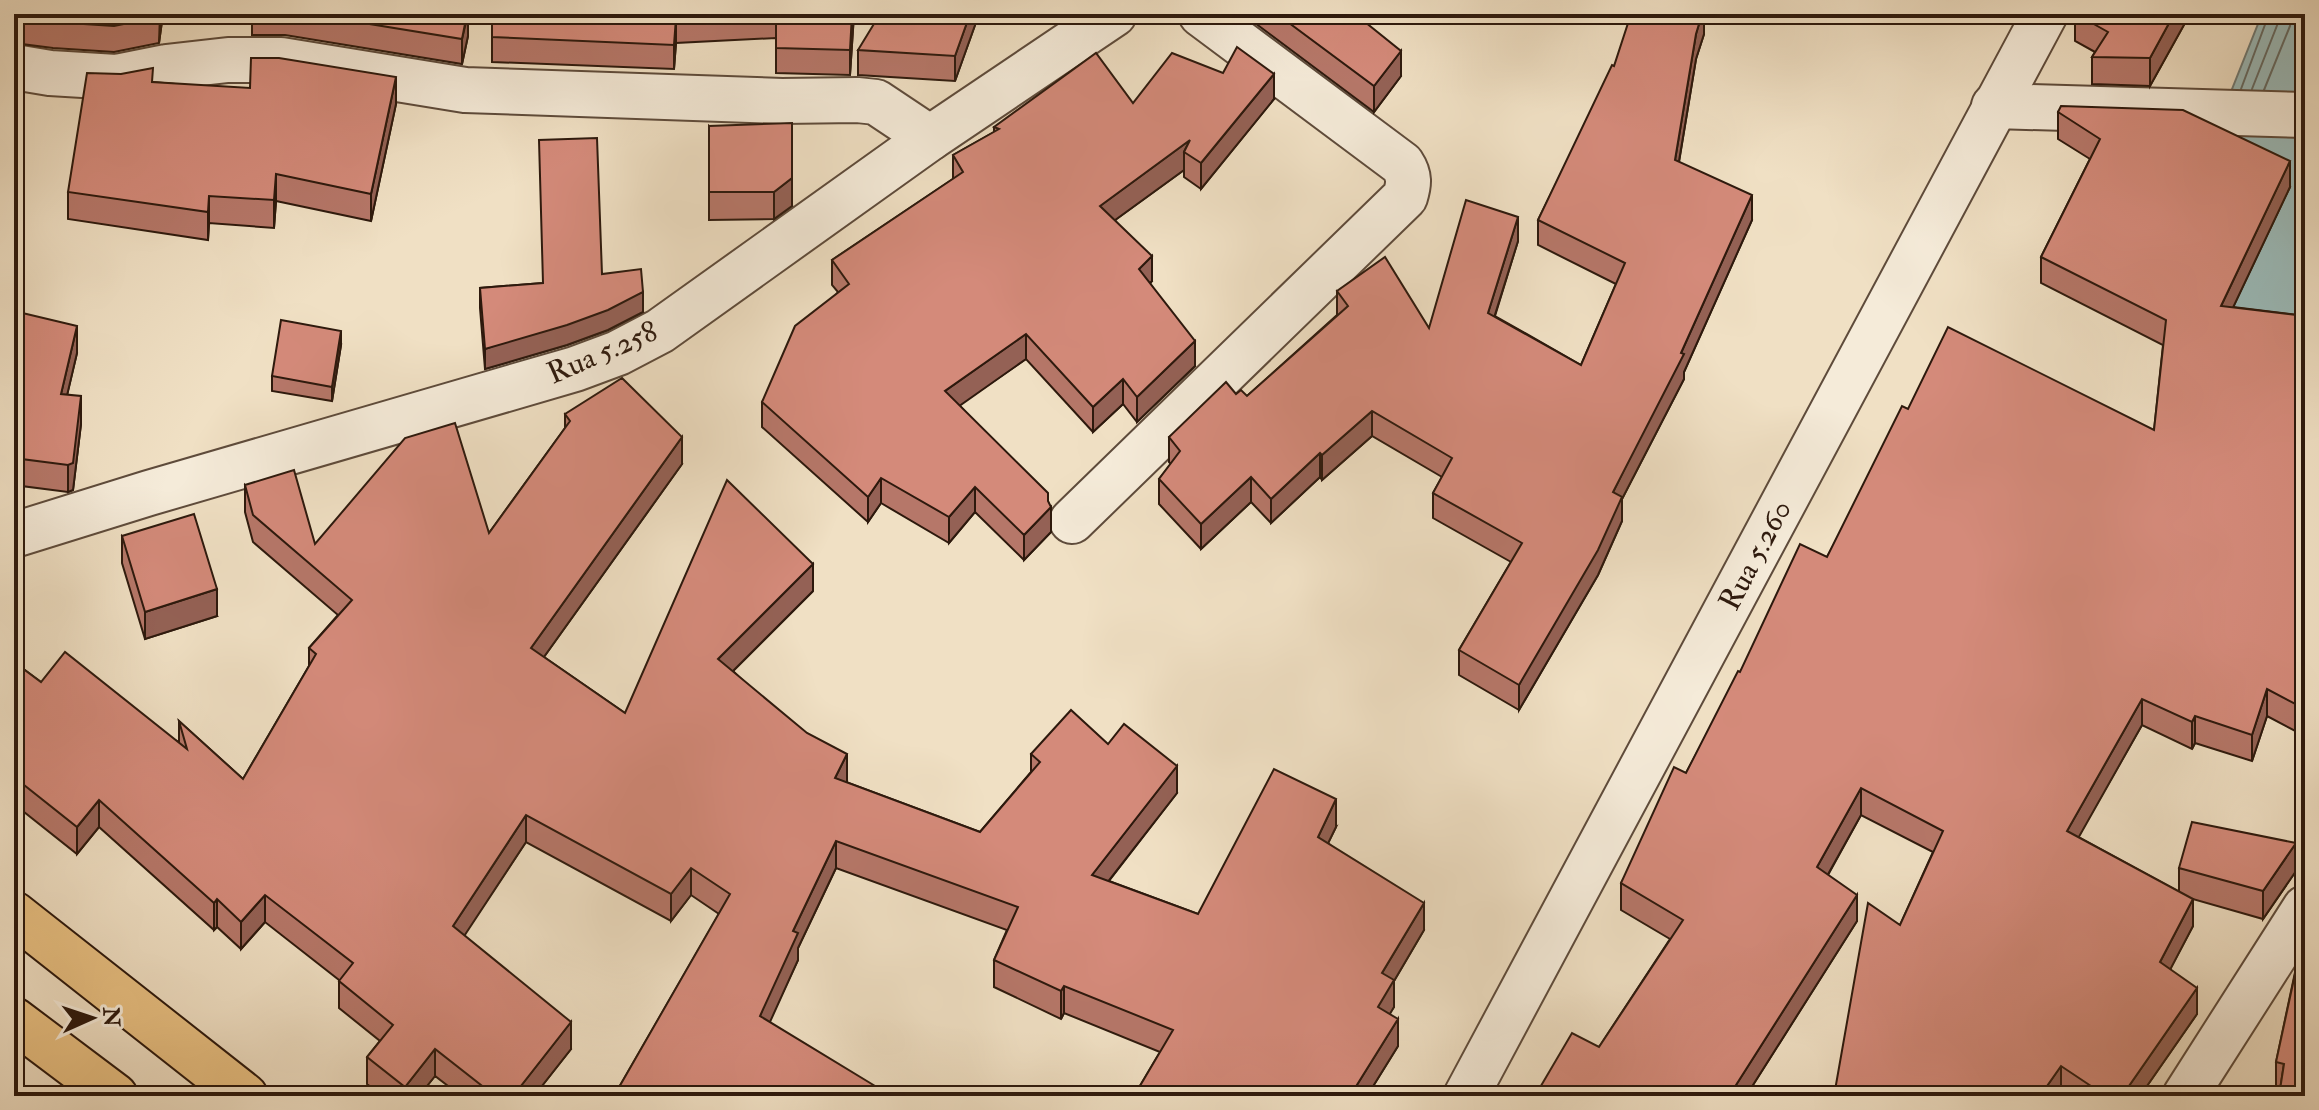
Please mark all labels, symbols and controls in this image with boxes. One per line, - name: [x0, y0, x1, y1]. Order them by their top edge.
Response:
- street label: Rua 5.258: [541, 313, 663, 392]
- street label: Rua 5.260: [1711, 494, 1800, 617]
- north arrow: [52, 978, 132, 1058]
- text: N: [96, 1005, 125, 1028]

